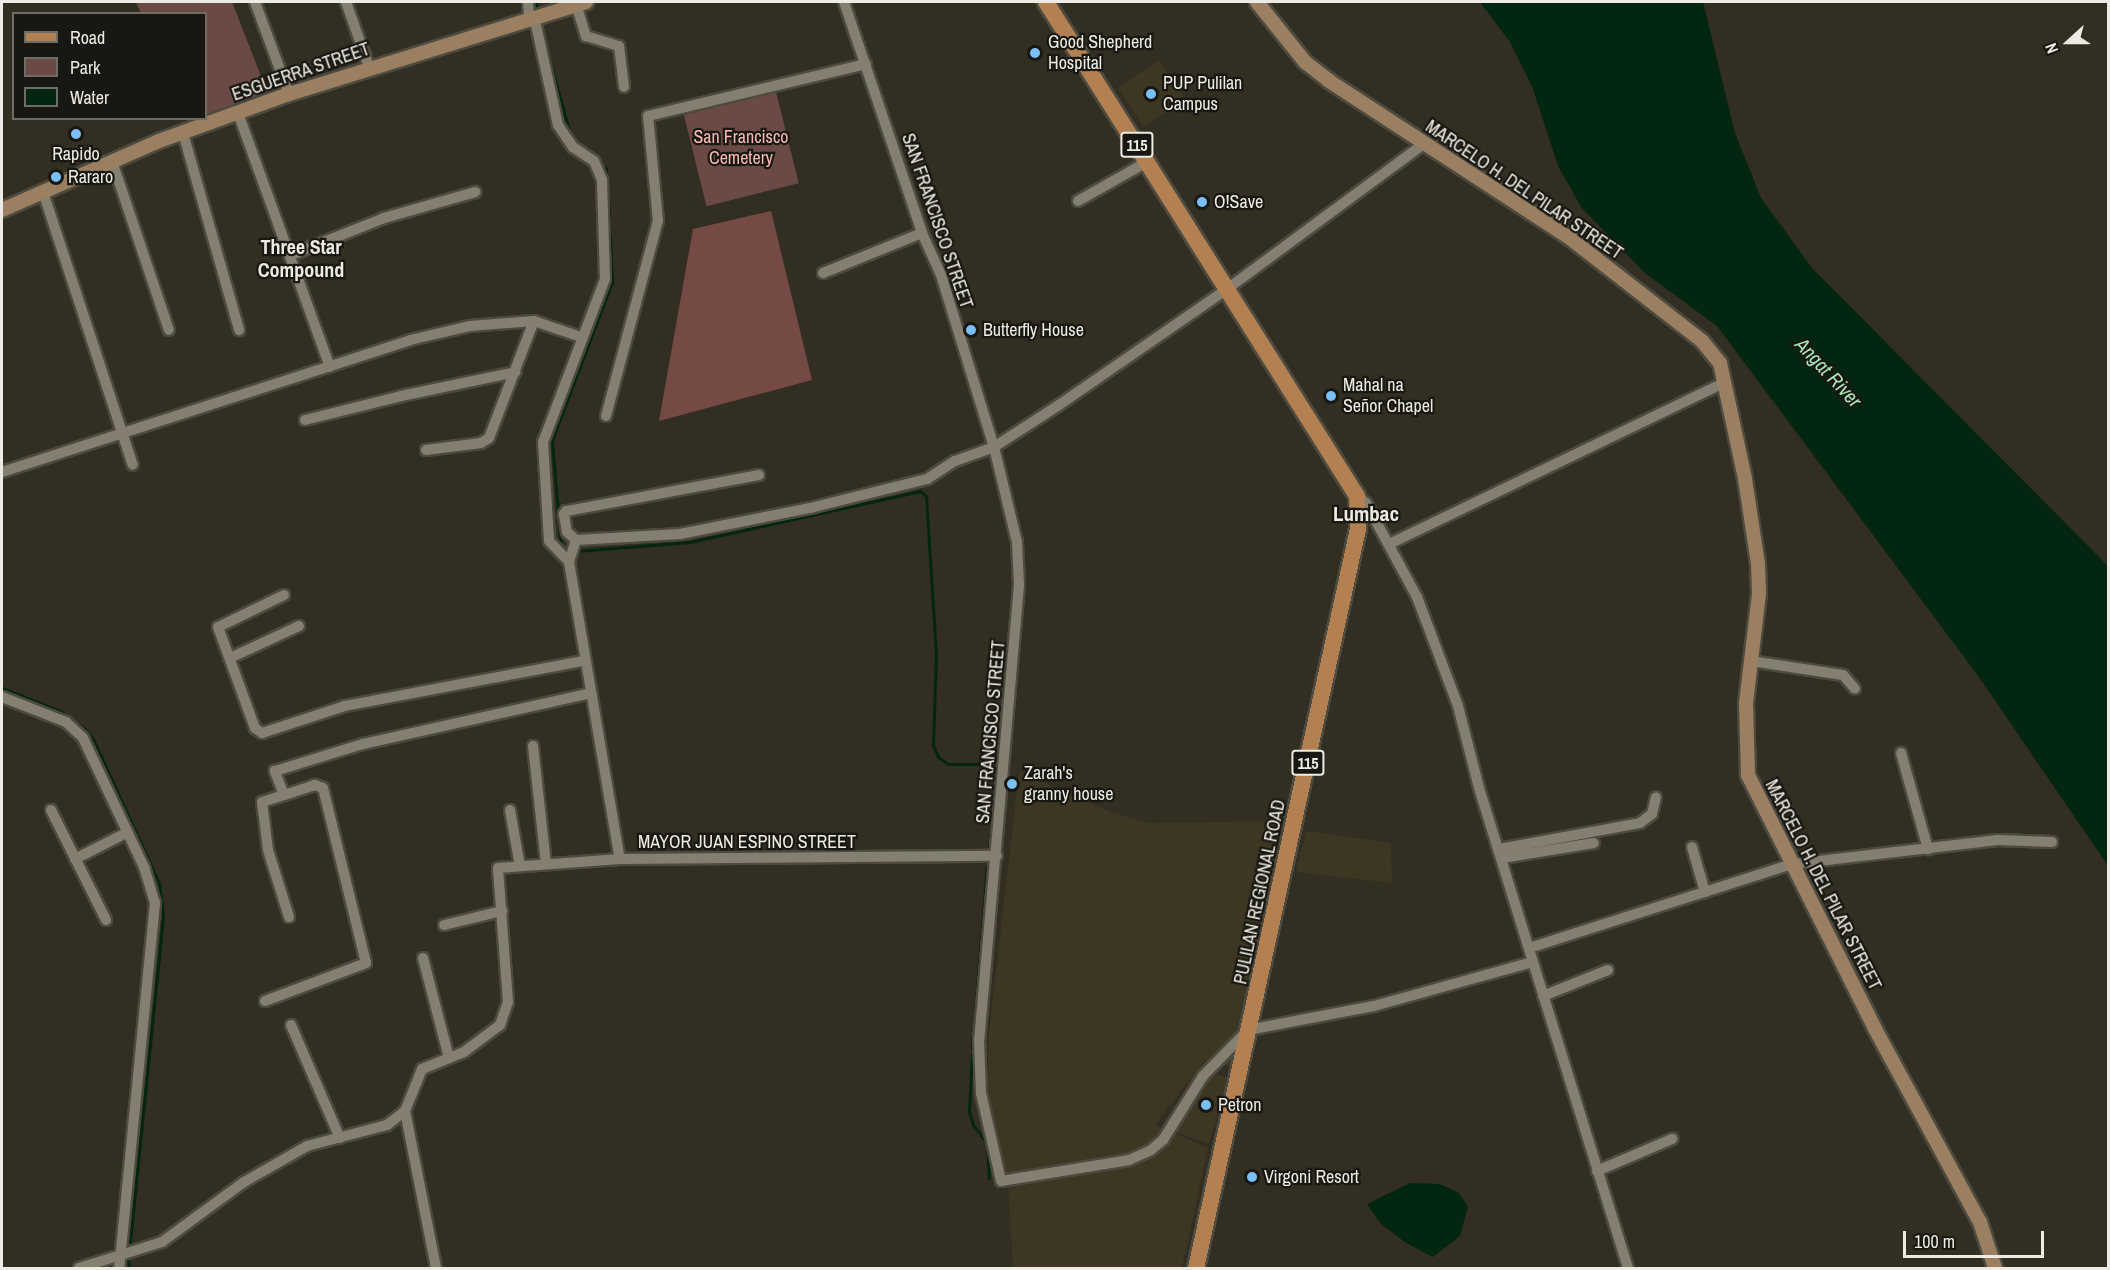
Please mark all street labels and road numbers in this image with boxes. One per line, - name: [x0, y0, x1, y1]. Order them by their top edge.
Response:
- street label: ESGUERRA STREET: [229, 38, 373, 106]
- street label: MARCELO H. DEL PILAR STREET: [1421, 116, 1627, 264]
- street label: SAN FRANCISCO STREET: [897, 131, 977, 311]
- road number: 115: [1119, 132, 1155, 158]
- street label: SAN FRANCISCO STREET: [972, 640, 1010, 824]
- road number: 115: [1290, 750, 1326, 776]
- street label: MARCELO H. DEL PILAR STREET: [1760, 776, 1886, 994]
- street label: PULILAN REGIONAL ROAD: [1230, 797, 1290, 987]
- street label: MAYOR JUAN ESPINO STREET: [638, 831, 856, 853]

